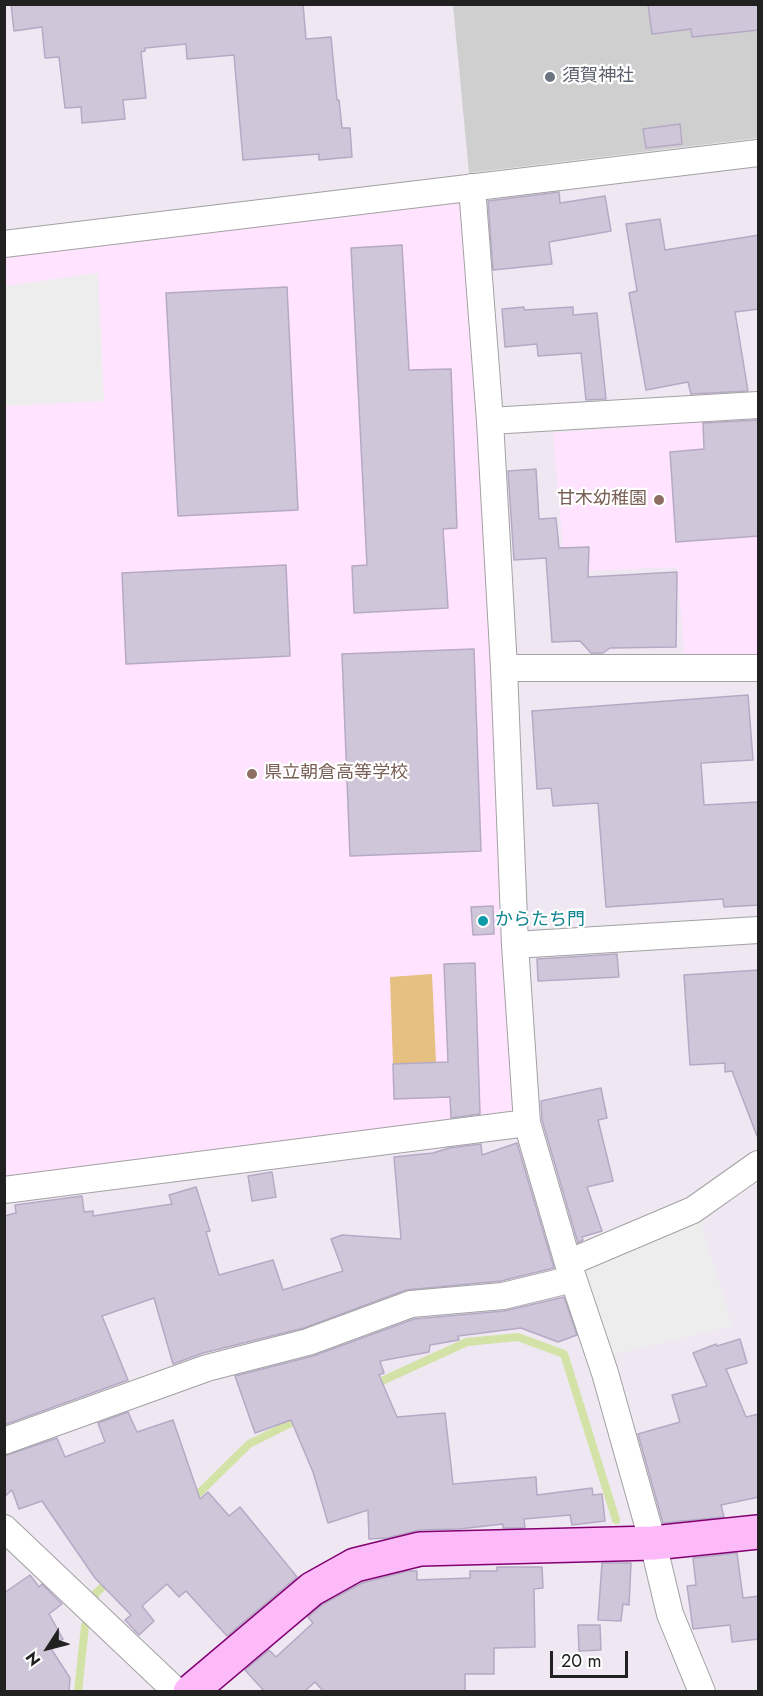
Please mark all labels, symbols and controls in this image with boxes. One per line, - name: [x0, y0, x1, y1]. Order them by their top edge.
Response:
- place label: 須賀神社: [562, 66, 634, 88]
- marker: 須賀神社: [543, 70, 557, 84]
- place label: 甘木幼稚園: [557, 489, 647, 511]
- marker: 甘木幼稚園: [652, 493, 666, 507]
- place label: 県立朝倉高等学校: [264, 763, 408, 785]
- marker: 県立朝倉高等学校: [245, 767, 259, 781]
- place label: からたち門: [495, 910, 585, 932]
- marker: からたち門: [476, 914, 490, 928]
- north arrow: [18, 1618, 78, 1678]
- scale bar: [553, 1639, 631, 1677]
- text: N: [20, 1647, 46, 1671]
- text: 20 m: [561, 1648, 601, 1674]

